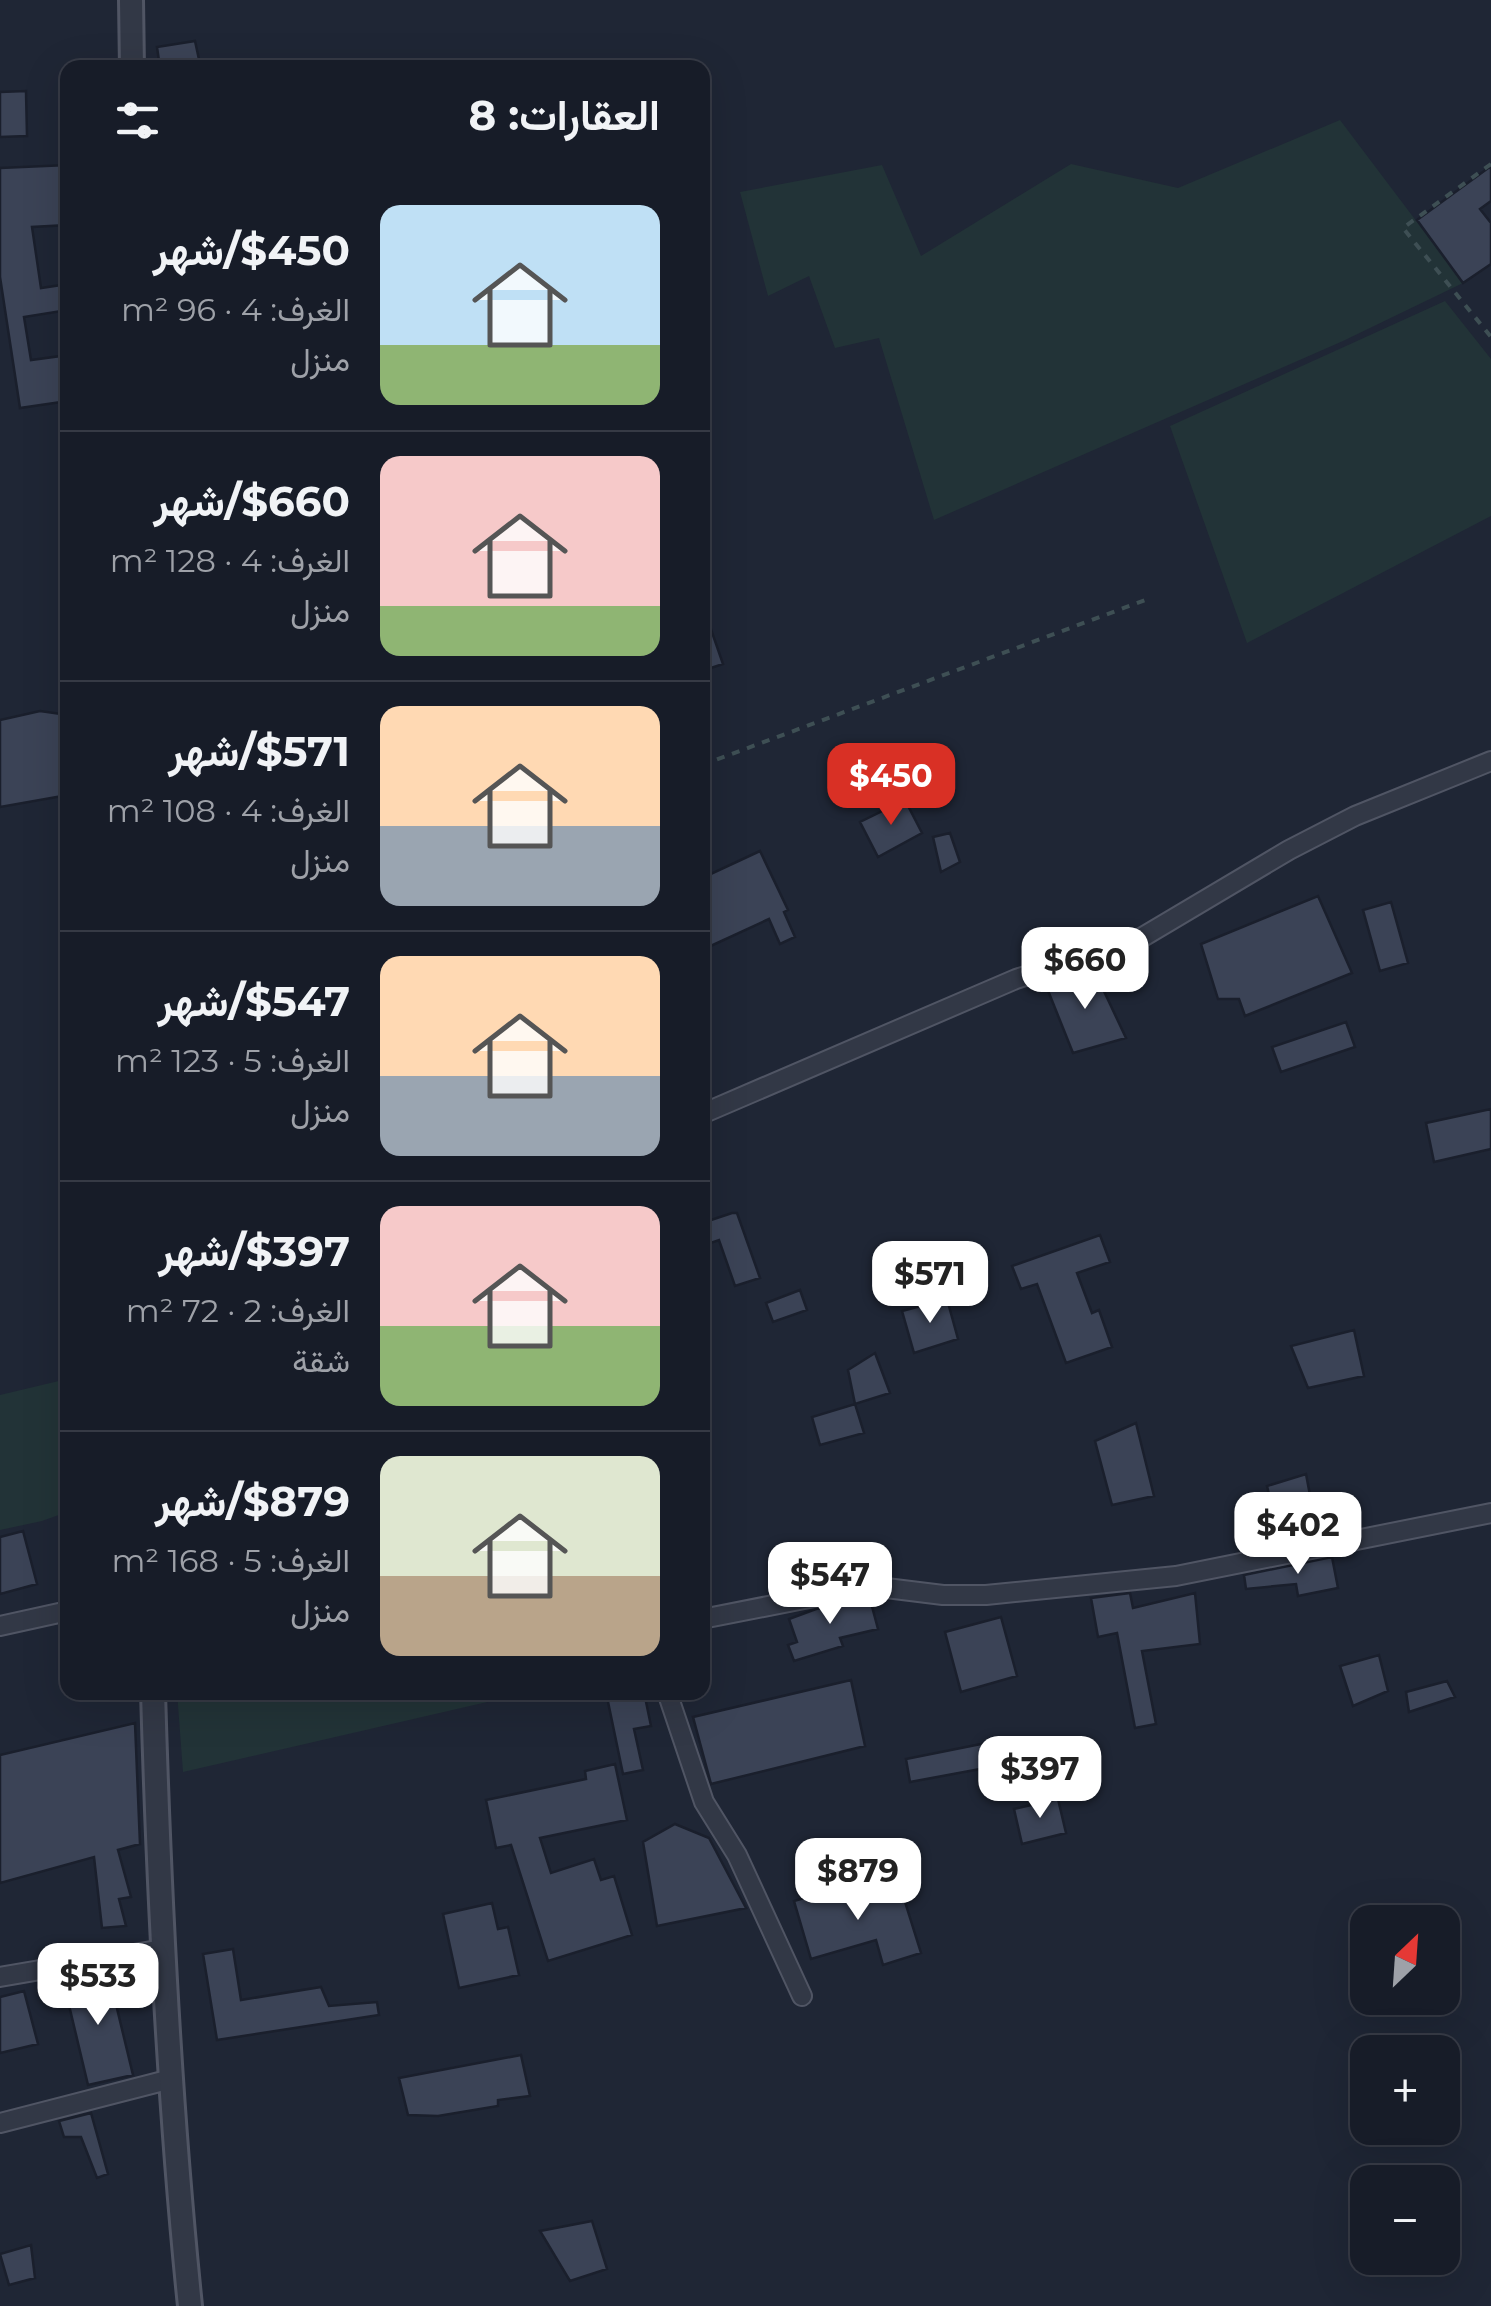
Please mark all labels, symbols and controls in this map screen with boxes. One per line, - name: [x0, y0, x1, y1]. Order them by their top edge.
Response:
- text: العقارات: 8: [469, 89, 660, 141]
- icon: filters: [110, 93, 165, 148]
- text: $450/شهر: [153, 224, 350, 276]
- icon: home: [460, 245, 580, 365]
- text: الغرف: 4 · 96 m²: [121, 290, 350, 329]
- text: منزل: [290, 340, 350, 379]
- text: $660/شهر: [154, 475, 350, 527]
- icon: home: [460, 496, 580, 616]
- text: الغرف: 4 · 128 m²: [110, 541, 350, 580]
- text: منزل: [290, 591, 350, 630]
- text: $571/شهر: [168, 725, 350, 777]
- pin: $450: [832, 743, 950, 828]
- icon: home: [460, 746, 580, 866]
- text: $450: [849, 756, 933, 795]
- text: الغرف: 4 · 108 m²: [107, 791, 350, 830]
- text: منزل: [290, 841, 350, 880]
- pin: $660: [1026, 927, 1144, 1012]
- text: $660: [1044, 940, 1126, 979]
- text: $547/شهر: [157, 975, 350, 1027]
- icon: home: [460, 996, 580, 1116]
- text: الغرف: 5 · 123 m²: [115, 1041, 350, 1080]
- text: منزل: [290, 1091, 350, 1130]
- text: $397/شهر: [158, 1225, 350, 1277]
- pin: $571: [871, 1241, 989, 1326]
- icon: home: [460, 1246, 580, 1366]
- text: $571: [894, 1254, 966, 1293]
- text: الغرف: 2 · 72 m²: [126, 1291, 350, 1330]
- text: شقة: [292, 1341, 350, 1380]
- text: $879/شهر: [155, 1475, 350, 1527]
- pin: $402: [1239, 1492, 1357, 1577]
- icon: home: [460, 1496, 580, 1616]
- text: $402: [1256, 1505, 1340, 1544]
- text: الغرف: 5 · 168 m²: [111, 1541, 350, 1580]
- pin: $547: [771, 1542, 889, 1627]
- text: $547: [790, 1555, 870, 1594]
- text: منزل: [290, 1591, 350, 1630]
- pin: $397: [981, 1736, 1099, 1821]
- text: $397: [1000, 1749, 1080, 1788]
- pin: $879: [799, 1838, 917, 1923]
- text: $879: [817, 1851, 899, 1890]
- north arrow: [1350, 1905, 1460, 2015]
- map controls: [1350, 1905, 1460, 2275]
- pin: $533: [39, 1943, 157, 2028]
- text: $533: [59, 1956, 137, 1995]
- button: +: [1350, 2035, 1460, 2145]
- button: −: [1350, 2165, 1460, 2275]

